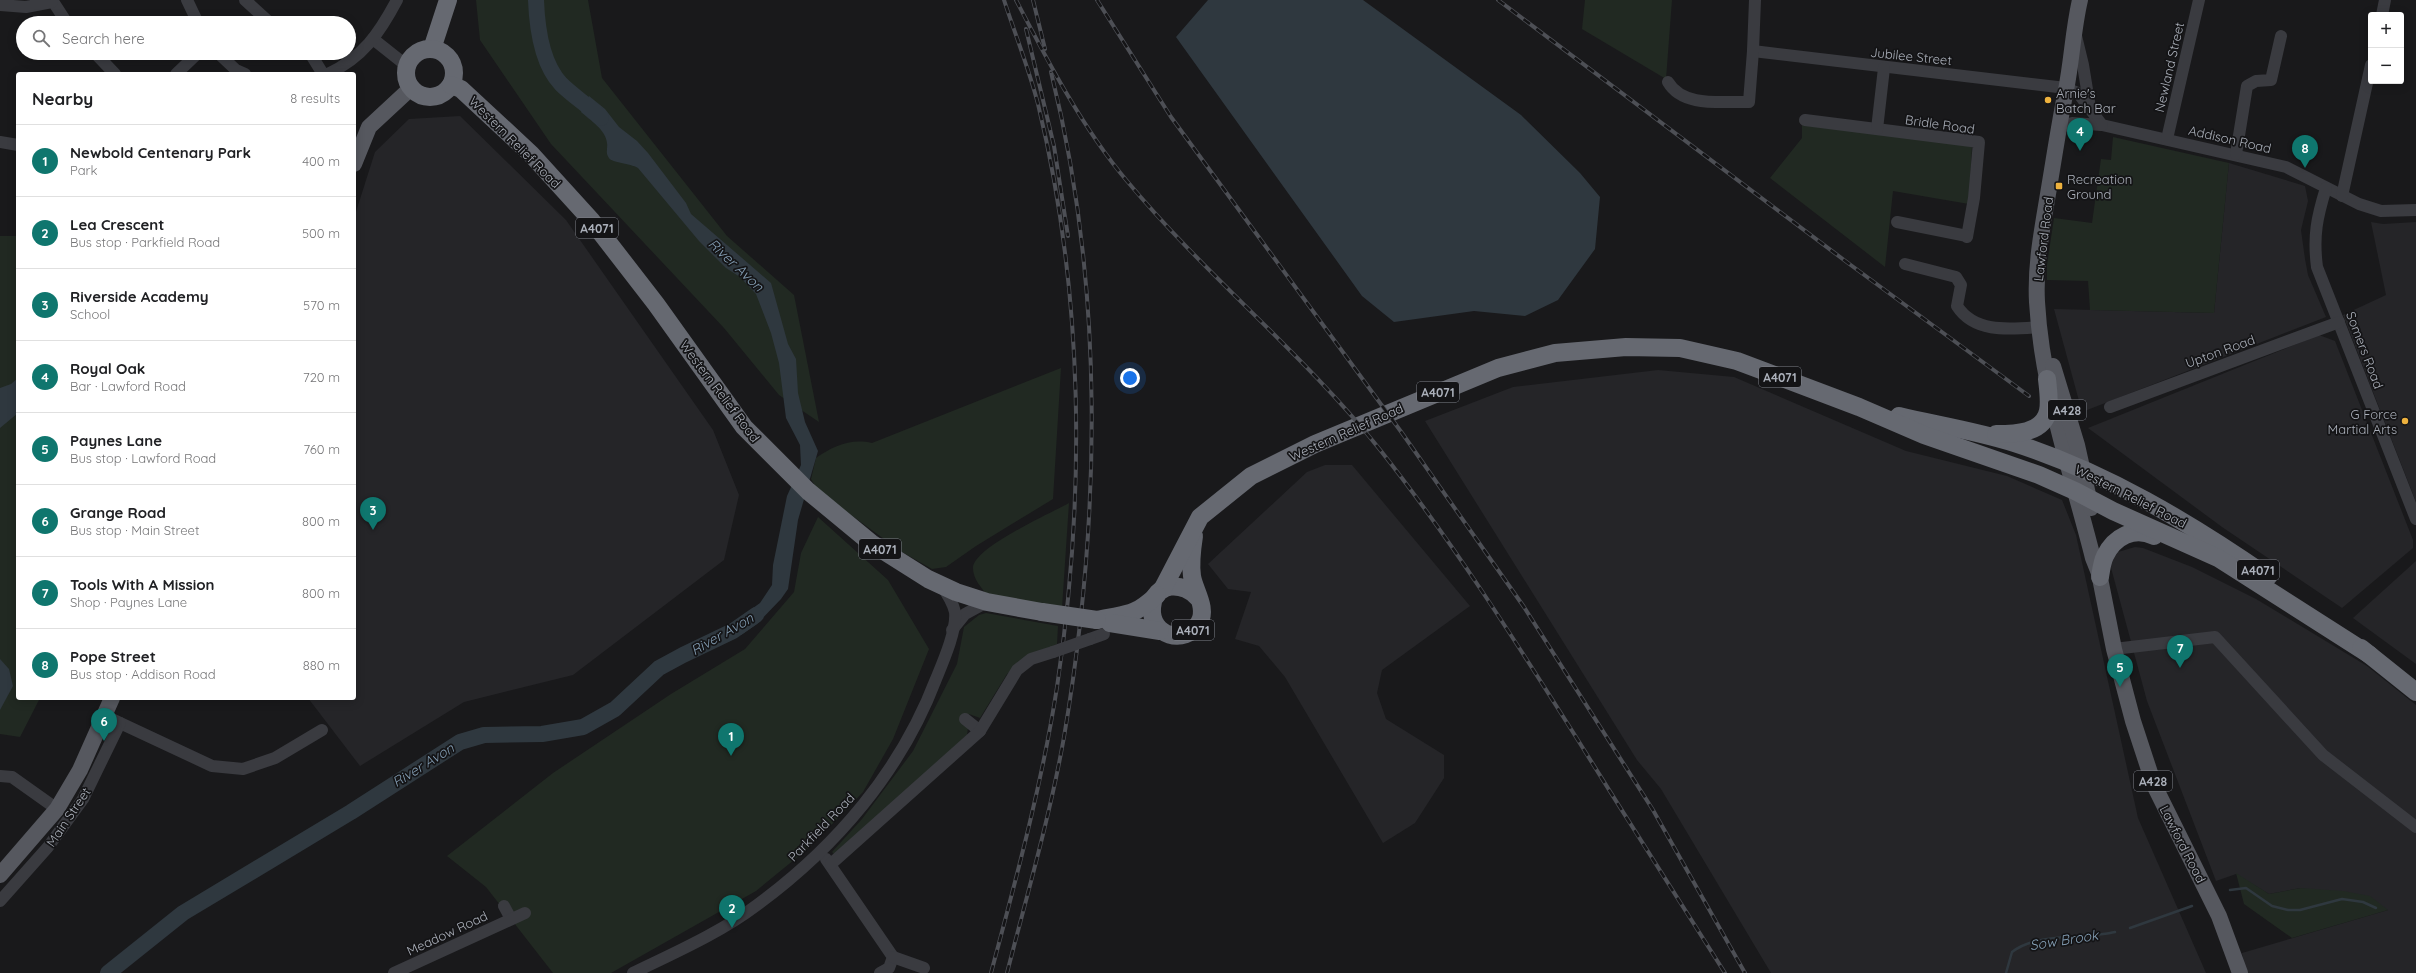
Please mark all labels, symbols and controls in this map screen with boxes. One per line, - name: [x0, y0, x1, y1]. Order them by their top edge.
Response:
- map controls: [2368, 12, 2404, 84]
- button: +: [2368, 12, 2404, 48]
- search box: [16, 16, 356, 60]
- street label: Newland Street: [2151, 20, 2187, 114]
- icon: search: [30, 27, 52, 49]
- text: Search here: [62, 29, 145, 48]
- street label: Jubilee Street: [1869, 44, 1953, 68]
- button: −: [2368, 48, 2404, 84]
- place label: Arnie's Batch Bar: [2056, 85, 2116, 116]
- text: Nearby: [32, 88, 93, 109]
- text: 8 results: [290, 90, 340, 106]
- street label: Western Relief Road: [466, 93, 564, 191]
- marker: Arnie's Batch Bar: [2043, 95, 2053, 105]
- street label: Bridle Road: [1904, 111, 1976, 137]
- pin: 4: [2067, 118, 2093, 151]
- street label: Addison Road: [2187, 122, 2273, 156]
- pin: 8: [2292, 135, 2318, 168]
- text: Newbold Centenary Park: [70, 143, 251, 162]
- text: 1: [42, 153, 48, 169]
- text: 400 m: [302, 153, 340, 169]
- text: Park: [70, 162, 98, 178]
- place label: Recreation Ground: [2067, 171, 2132, 202]
- marker: Recreation Ground: [2054, 181, 2064, 191]
- street label: Lawford Road: [2030, 196, 2056, 282]
- text: Lea Crescent: [70, 215, 164, 234]
- road number: A4071: [576, 218, 618, 238]
- text: 2: [41, 225, 49, 241]
- text: 500 m: [302, 225, 340, 241]
- text: Bus stop · Parkfield Road: [70, 234, 220, 250]
- water label: River Avon: [704, 235, 768, 296]
- text: Riverside Academy: [70, 287, 208, 306]
- text: 3: [42, 297, 48, 313]
- text: 570 m: [303, 297, 340, 313]
- text: School: [70, 306, 110, 322]
- street label: Somers Road: [2343, 309, 2387, 391]
- street label: Upton Road: [2183, 331, 2257, 371]
- street label: Western Relief Road: [677, 337, 763, 445]
- text: Royal Oak: [70, 359, 145, 378]
- road number: A4071: [1759, 367, 1801, 387]
- your location: [1120, 368, 1140, 388]
- text: 4: [41, 369, 49, 385]
- text: 720 m: [303, 369, 340, 385]
- text: Bar · Lawford Road: [70, 378, 186, 394]
- road number: A4071: [1417, 382, 1459, 402]
- street label: Western Relief Road: [1286, 400, 1406, 464]
- road number: A428: [2048, 400, 2086, 420]
- place label: G Force Martial Arts: [2328, 406, 2397, 437]
- marker: G Force Martial Arts: [2400, 416, 2410, 426]
- text: Paynes Lane: [70, 431, 162, 450]
- text: 5: [41, 441, 49, 457]
- text: 760 m: [304, 441, 340, 457]
- text: Bus stop · Lawford Road: [70, 450, 216, 466]
- street label: Western Relief Road: [2073, 461, 2189, 531]
- pin: 3: [360, 497, 386, 530]
- text: Grange Road: [70, 503, 166, 522]
- text: 6: [41, 513, 49, 529]
- text: 800 m: [302, 513, 340, 529]
- text: Bus stop · Main Street: [70, 522, 199, 538]
- road number: A4071: [859, 539, 901, 559]
- road number: A4071: [2237, 560, 2279, 580]
- text: Tools With A Mission: [70, 575, 215, 594]
- text: 7: [41, 585, 49, 601]
- text: 800 m: [302, 585, 340, 601]
- text: Shop · Paynes Lane: [70, 594, 187, 610]
- water label: River Avon: [687, 608, 757, 659]
- road number: A4071: [1172, 620, 1214, 640]
- pin: 7: [2167, 635, 2193, 668]
- text: Pope Street: [70, 647, 156, 666]
- pin: 5: [2107, 654, 2133, 687]
- text: 8: [41, 657, 49, 673]
- text: 880 m: [303, 657, 340, 673]
- text: Bus stop · Addison Road: [70, 666, 216, 682]
- pin: 6: [91, 708, 117, 741]
- pin: 1: [718, 723, 744, 756]
- water label: River Avon: [389, 739, 458, 791]
- road number: A428: [2134, 771, 2172, 791]
- street label: Main Street: [42, 784, 94, 850]
- street label: Parkfield Road: [784, 789, 858, 865]
- street label: Lawford Road: [2157, 803, 2209, 885]
- pin: 2: [719, 895, 745, 928]
- street label: Meadow Road: [404, 907, 490, 959]
- water label: Sow Brook: [2028, 925, 2101, 954]

